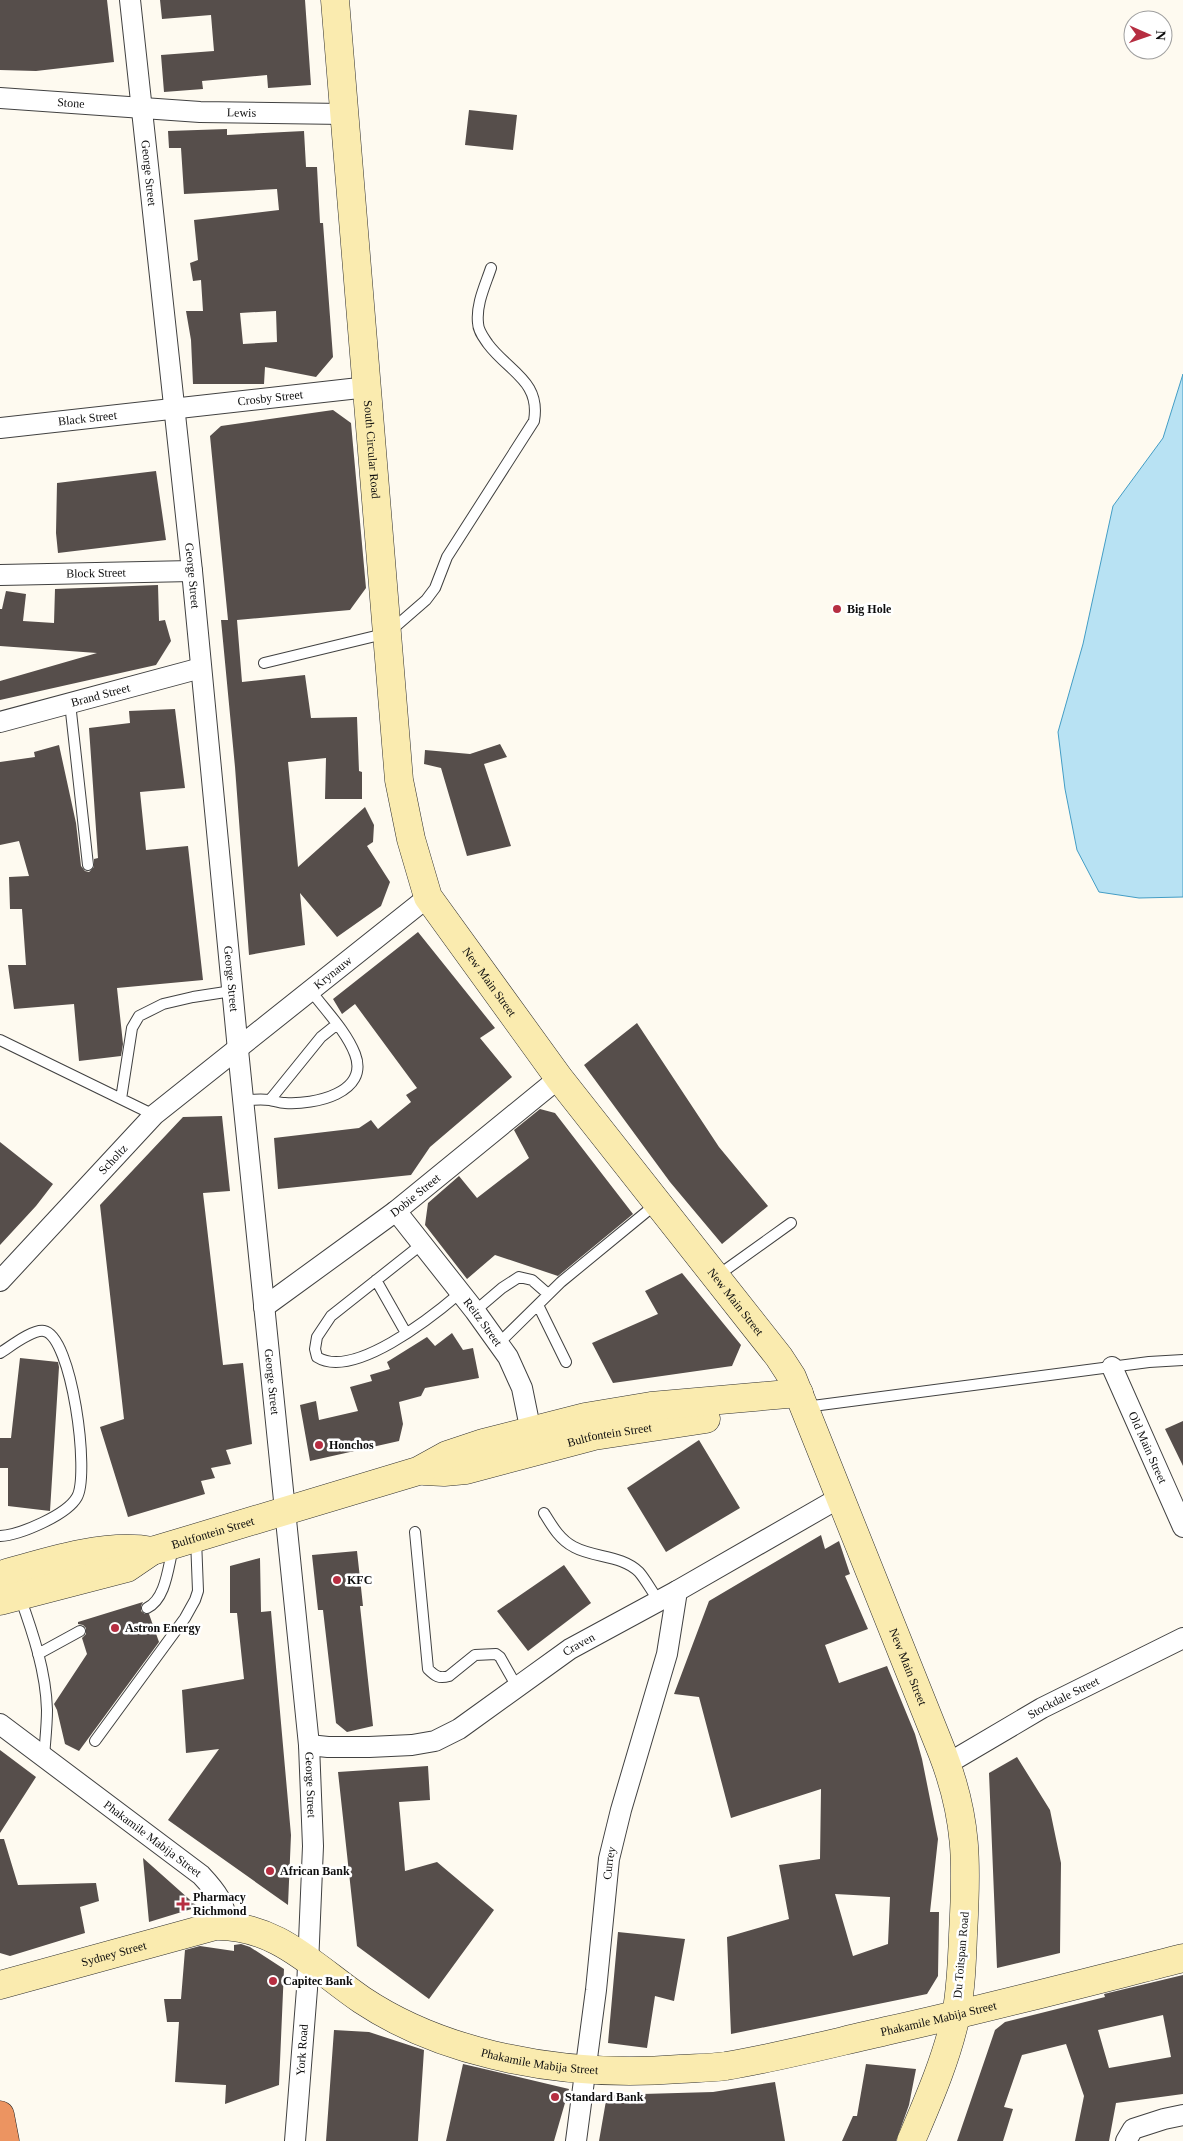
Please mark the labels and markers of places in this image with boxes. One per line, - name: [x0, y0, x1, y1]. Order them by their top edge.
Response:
- place label: Big Hole: [847, 602, 892, 616]
- marker: Big Hole: [831, 603, 843, 615]
- place label: Honchos: [329, 1438, 374, 1452]
- marker: Honchos: [313, 1439, 325, 1451]
- place label: KFC: [347, 1573, 372, 1587]
- marker: KFC: [331, 1574, 343, 1586]
- place label: Astron Energy: [125, 1621, 200, 1635]
- marker: Astron Energy: [109, 1622, 121, 1634]
- place label: African Bank: [280, 1864, 350, 1878]
- marker: African Bank: [264, 1865, 276, 1877]
- place label: Pharmacy Richmond: [193, 1890, 247, 1918]
- marker: Pharmacy Richmond: [177, 1898, 189, 1910]
- place label: Capitec Bank: [283, 1974, 353, 1988]
- marker: Capitec Bank: [267, 1975, 279, 1987]
- place label: Standard Bank: [565, 2090, 644, 2104]
- marker: Standard Bank: [549, 2091, 561, 2103]

